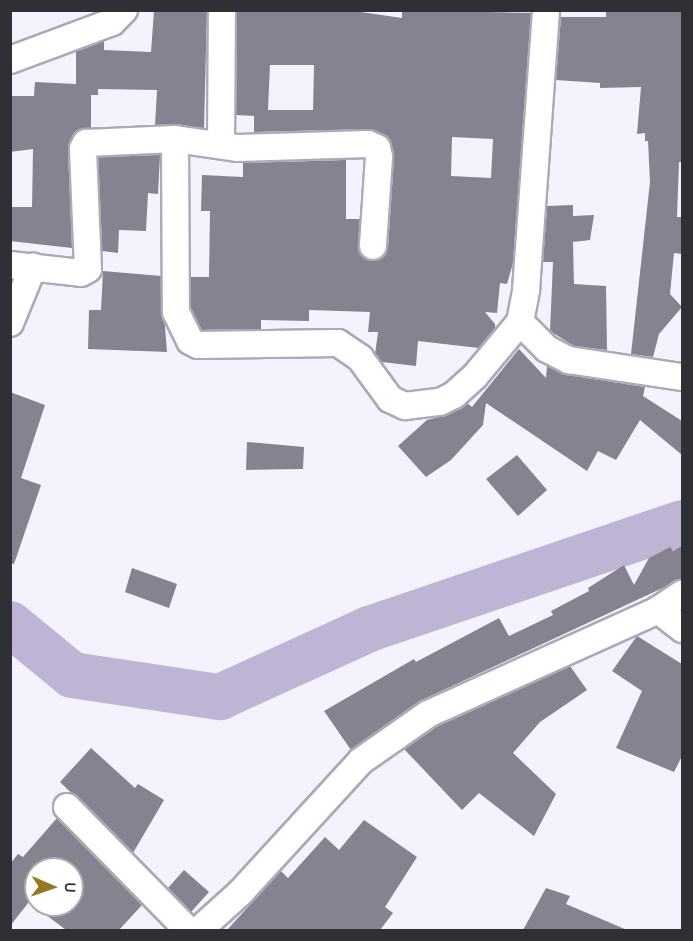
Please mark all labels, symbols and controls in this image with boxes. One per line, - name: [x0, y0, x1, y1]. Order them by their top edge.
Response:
- north arrow: [24, 857, 84, 917]
- text: U: [61, 882, 80, 893]

